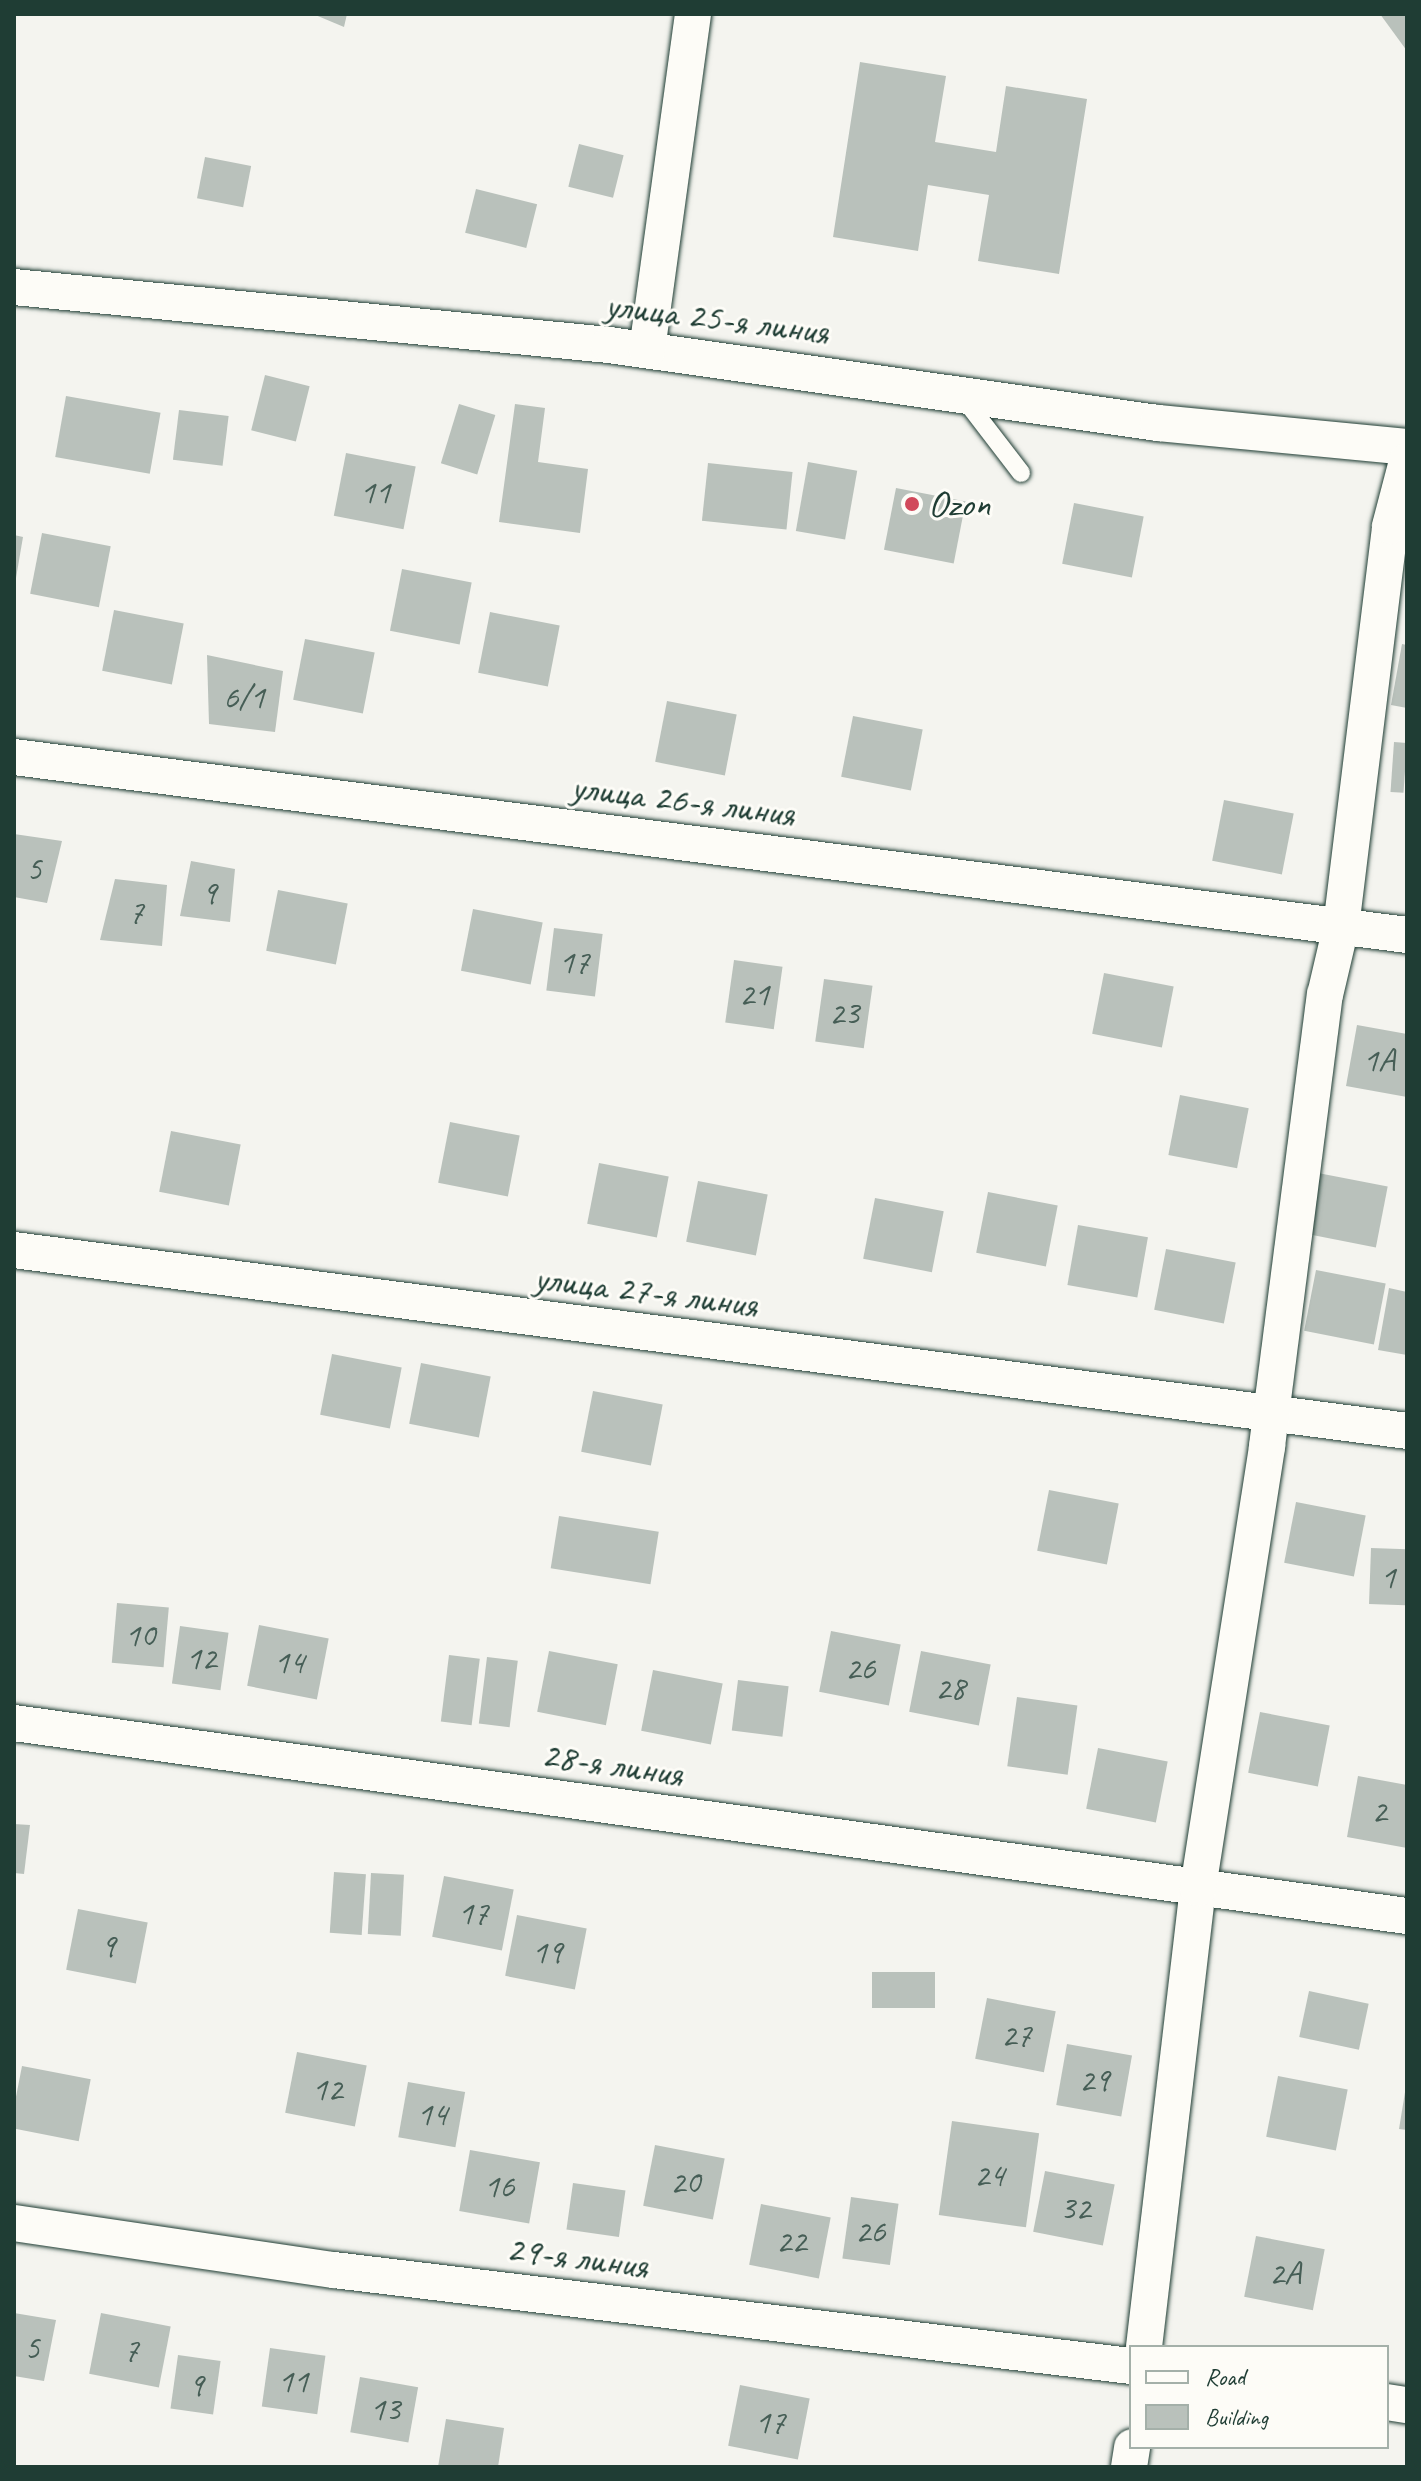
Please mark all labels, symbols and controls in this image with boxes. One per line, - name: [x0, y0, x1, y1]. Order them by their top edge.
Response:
- street label: улица 25-я линия: [603, 282, 831, 354]
- house number: 11: [360, 472, 390, 512]
- place label: Ozon: [928, 481, 990, 527]
- marker: Ozon: [903, 495, 921, 513]
- house number: 6/1: [223, 677, 265, 717]
- street label: улица 26-я линия: [569, 764, 797, 836]
- house number: 5: [26, 849, 42, 889]
- house number: 9: [201, 873, 217, 913]
- house number: 7: [128, 892, 144, 932]
- house number: 17: [559, 942, 589, 982]
- house number: 21: [739, 974, 769, 1014]
- house number: 23: [829, 993, 859, 1033]
- house number: 1А: [1363, 1040, 1395, 1080]
- street label: улица 27-я линия: [532, 1255, 760, 1327]
- house number: 1: [1380, 1557, 1396, 1597]
- house number: 10: [125, 1615, 155, 1655]
- house number: 12: [186, 1638, 216, 1678]
- house number: 14: [274, 1642, 304, 1682]
- house number: 26: [845, 1648, 875, 1688]
- house number: 28: [935, 1668, 965, 1708]
- street label: 28-я линия: [538, 1732, 686, 1796]
- house number: 2: [1371, 1791, 1387, 1831]
- house number: 17: [458, 1893, 488, 1933]
- house number: 9: [100, 1926, 116, 1966]
- house number: 19: [532, 1932, 562, 1972]
- house number: 27: [1001, 2015, 1031, 2055]
- house number: 29: [1079, 2060, 1109, 2100]
- house number: 12: [312, 2069, 342, 2109]
- house number: 14: [417, 2094, 447, 2134]
- house number: 24: [974, 2155, 1004, 2195]
- house number: 20: [670, 2162, 700, 2202]
- house number: 16: [484, 2166, 514, 2206]
- house number: 32: [1060, 2188, 1090, 2228]
- house number: 26: [855, 2211, 885, 2251]
- house number: 22: [776, 2221, 806, 2261]
- street label: 29-я линия: [504, 2226, 650, 2288]
- house number: 2А: [1269, 2253, 1301, 2293]
- house number: 5: [24, 2328, 40, 2368]
- house number: 7: [123, 2330, 139, 2370]
- legend: [1129, 2345, 1389, 2449]
- house number: 11: [278, 2361, 308, 2401]
- text: Road: [1205, 2362, 1245, 2392]
- house number: 9: [188, 2365, 204, 2405]
- house number: 13: [370, 2389, 400, 2429]
- house number: 17: [755, 2402, 785, 2442]
- text: Building: [1205, 2402, 1268, 2432]

